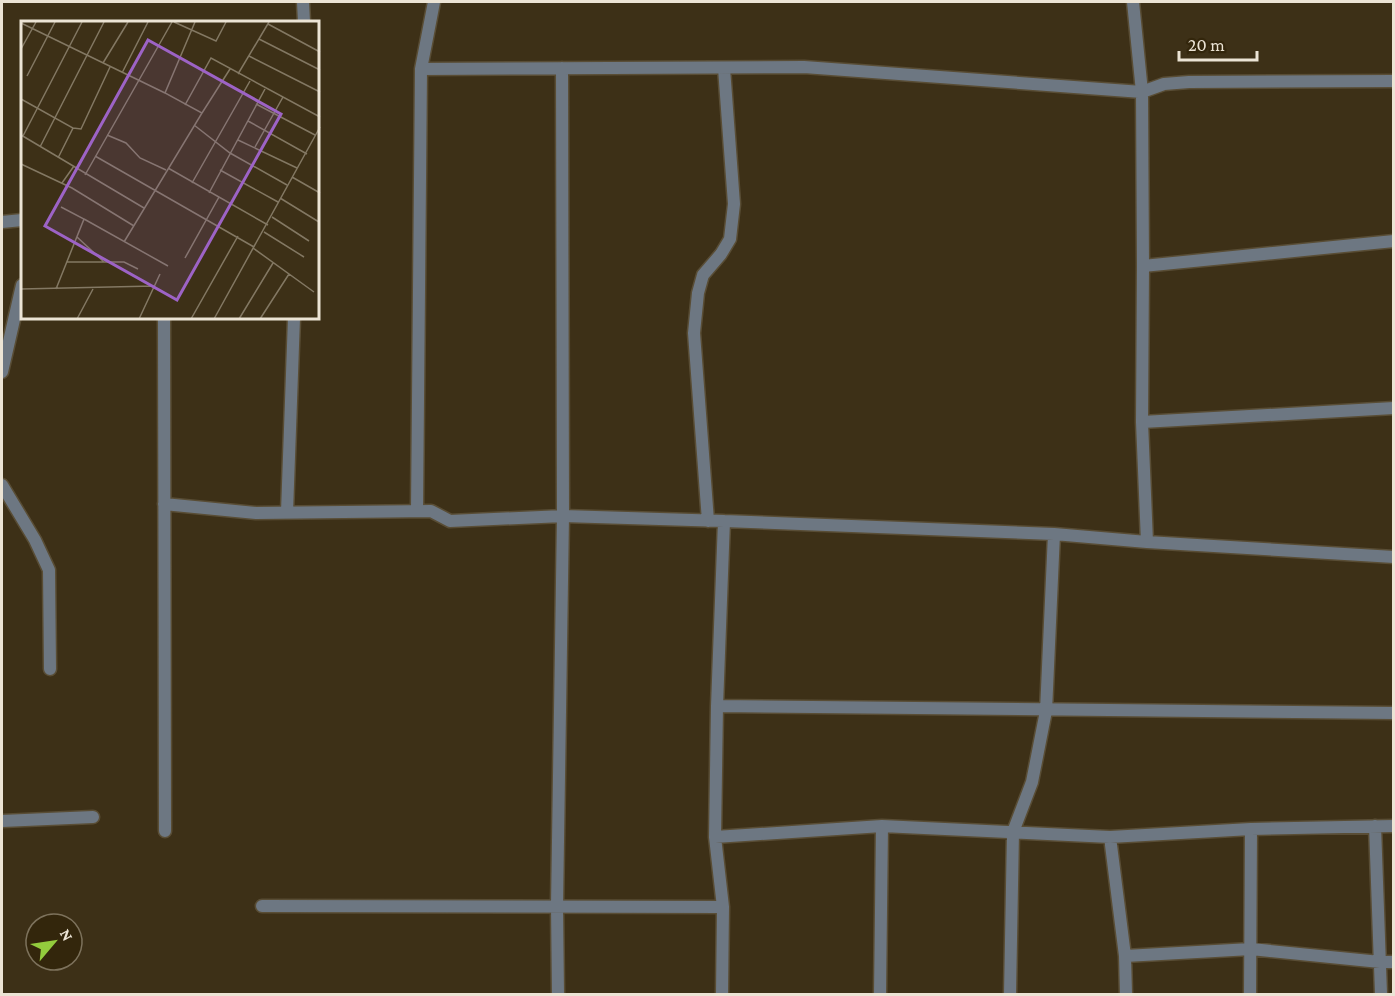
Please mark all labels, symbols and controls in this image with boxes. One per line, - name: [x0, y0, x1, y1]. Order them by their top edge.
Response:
- inset map: [21, 21, 320, 320]
- scale bar: [1179, 24, 1257, 62]
- text: 20 m: [1188, 35, 1225, 55]
- north arrow: [24, 912, 84, 972]
- text: N: [57, 926, 77, 944]

